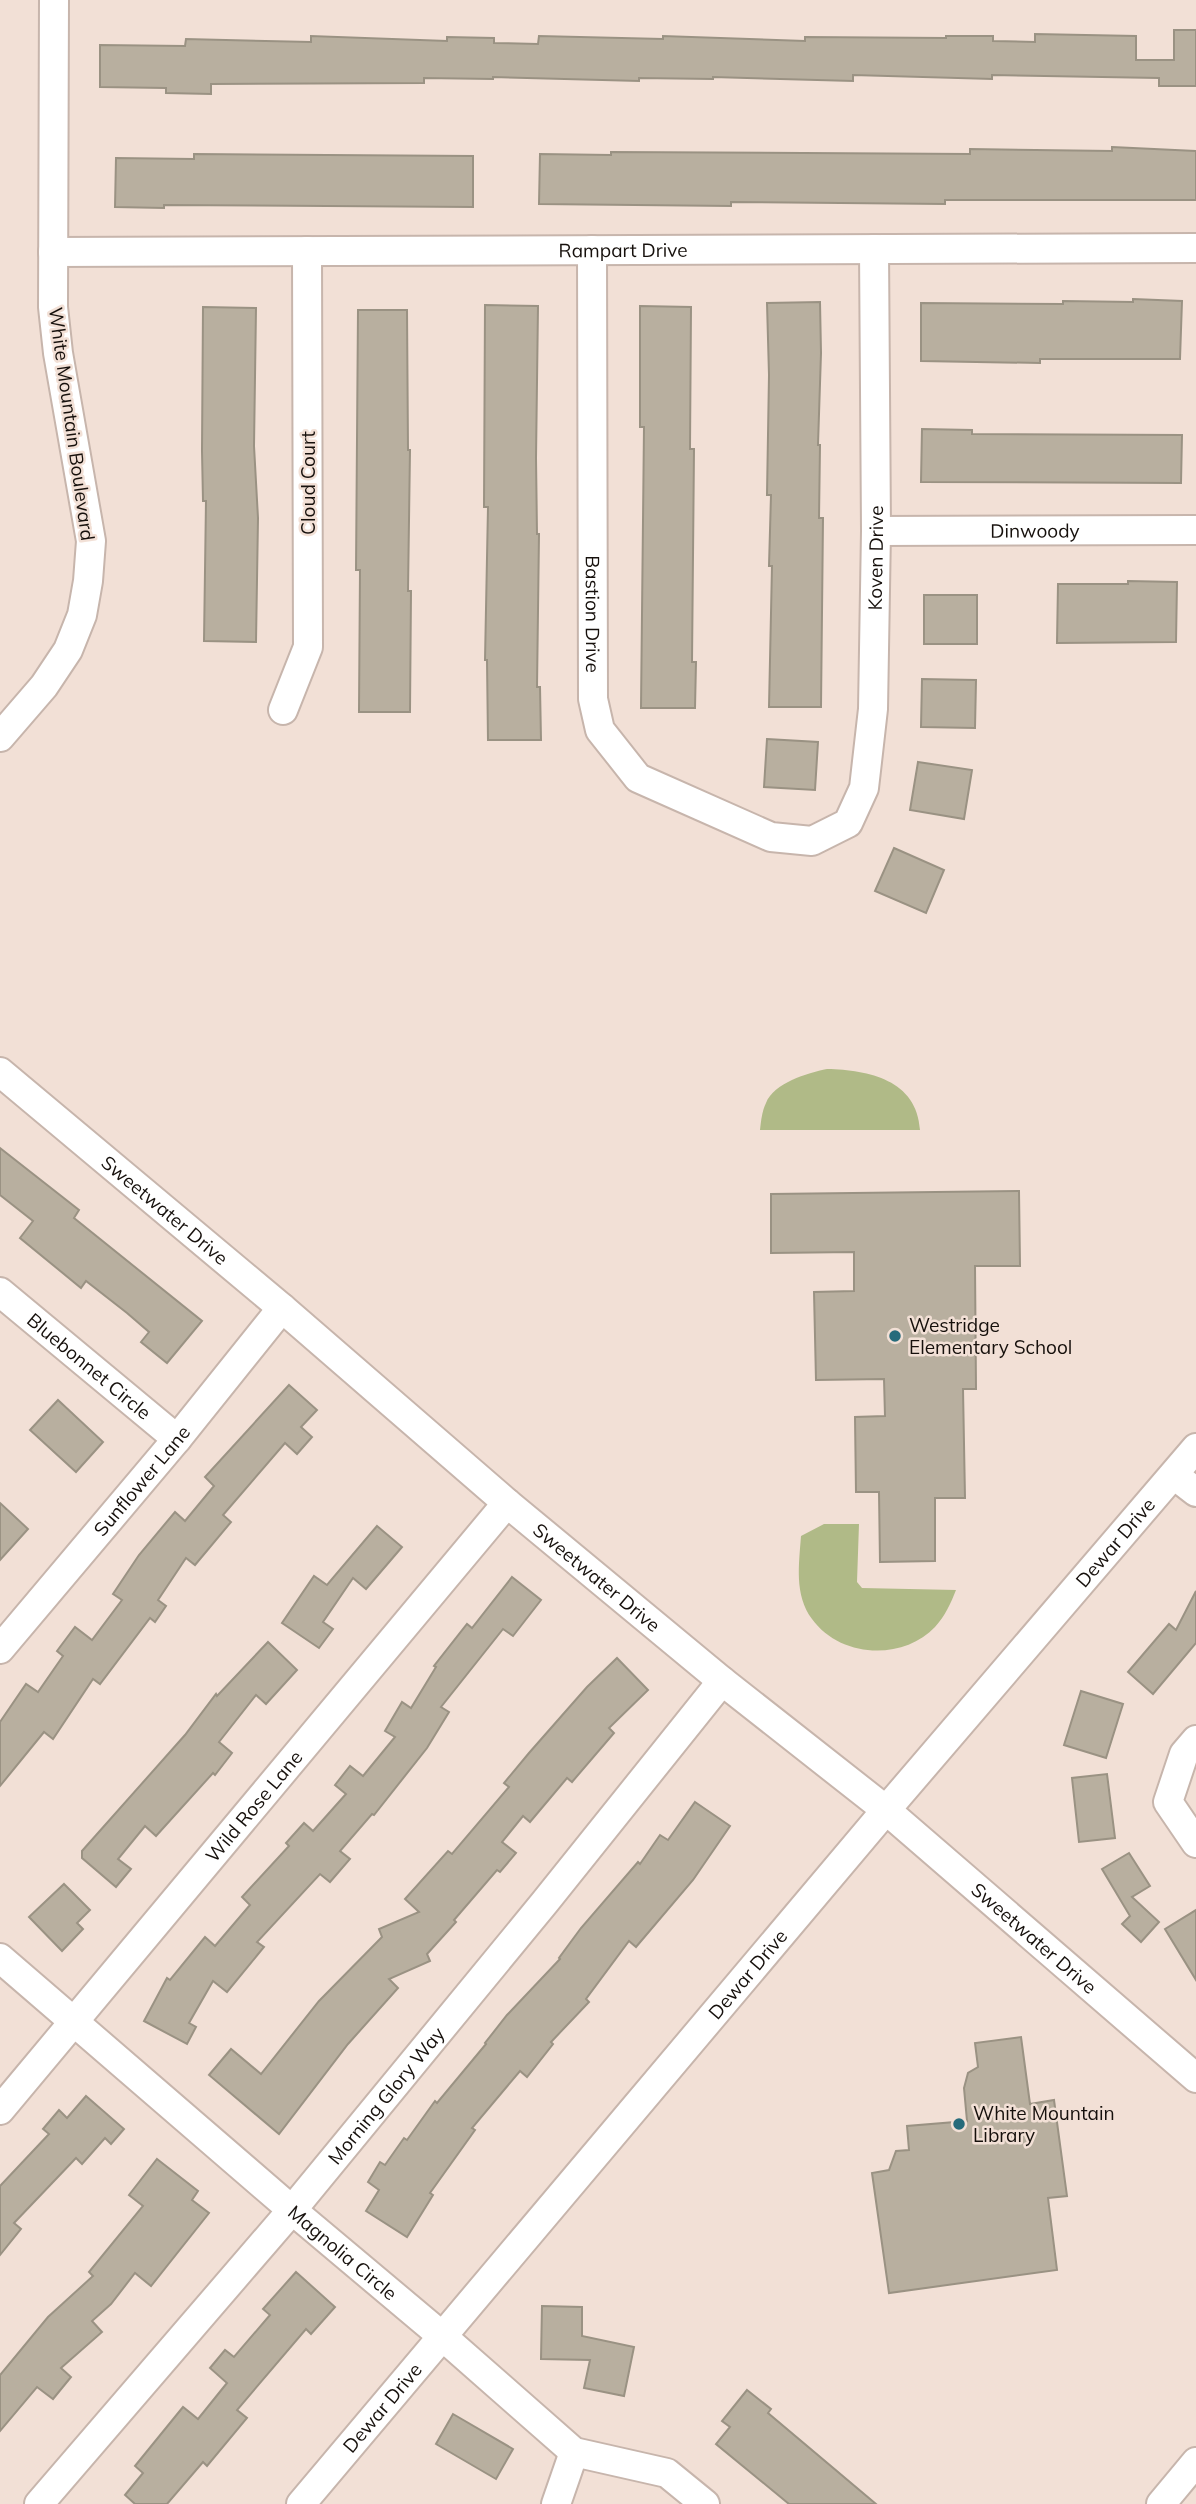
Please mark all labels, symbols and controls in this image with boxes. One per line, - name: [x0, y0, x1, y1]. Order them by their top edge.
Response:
- street label: Rampart Drive: [558, 238, 688, 262]
- street label: White Mountain Boulevard: [44, 306, 100, 542]
- street label: Cloud Court: [296, 431, 320, 535]
- street label: Koven Drive: [863, 505, 888, 611]
- street label: Dinwoody: [990, 518, 1080, 543]
- street label: Bastion Drive: [581, 555, 605, 673]
- street label: Sweetwater Drive: [97, 1150, 233, 1270]
- street label: Bluebonnet Circle: [22, 1308, 156, 1424]
- place label: Westridge Elementary School: [909, 1313, 1072, 1359]
- marker: Westridge Elementary School: [887, 1328, 903, 1344]
- street label: Sunflower Lane: [88, 1420, 195, 1541]
- street label: Dewar Drive: [1070, 1493, 1160, 1592]
- street label: Sweetwater Drive: [528, 1518, 665, 1637]
- street label: Wild Rose Lane: [200, 1745, 307, 1867]
- street label: Sweetwater Drive: [966, 1877, 1102, 1999]
- street label: Dewar Drive: [703, 1924, 792, 2024]
- street label: Morning Glory Way: [323, 2022, 449, 2169]
- place label: White Mountain Library: [973, 2101, 1115, 2147]
- marker: White Mountain Library: [951, 2116, 967, 2132]
- street label: Magnolia Circle: [283, 2200, 402, 2305]
- street label: Dewar Drive: [338, 2358, 427, 2457]

